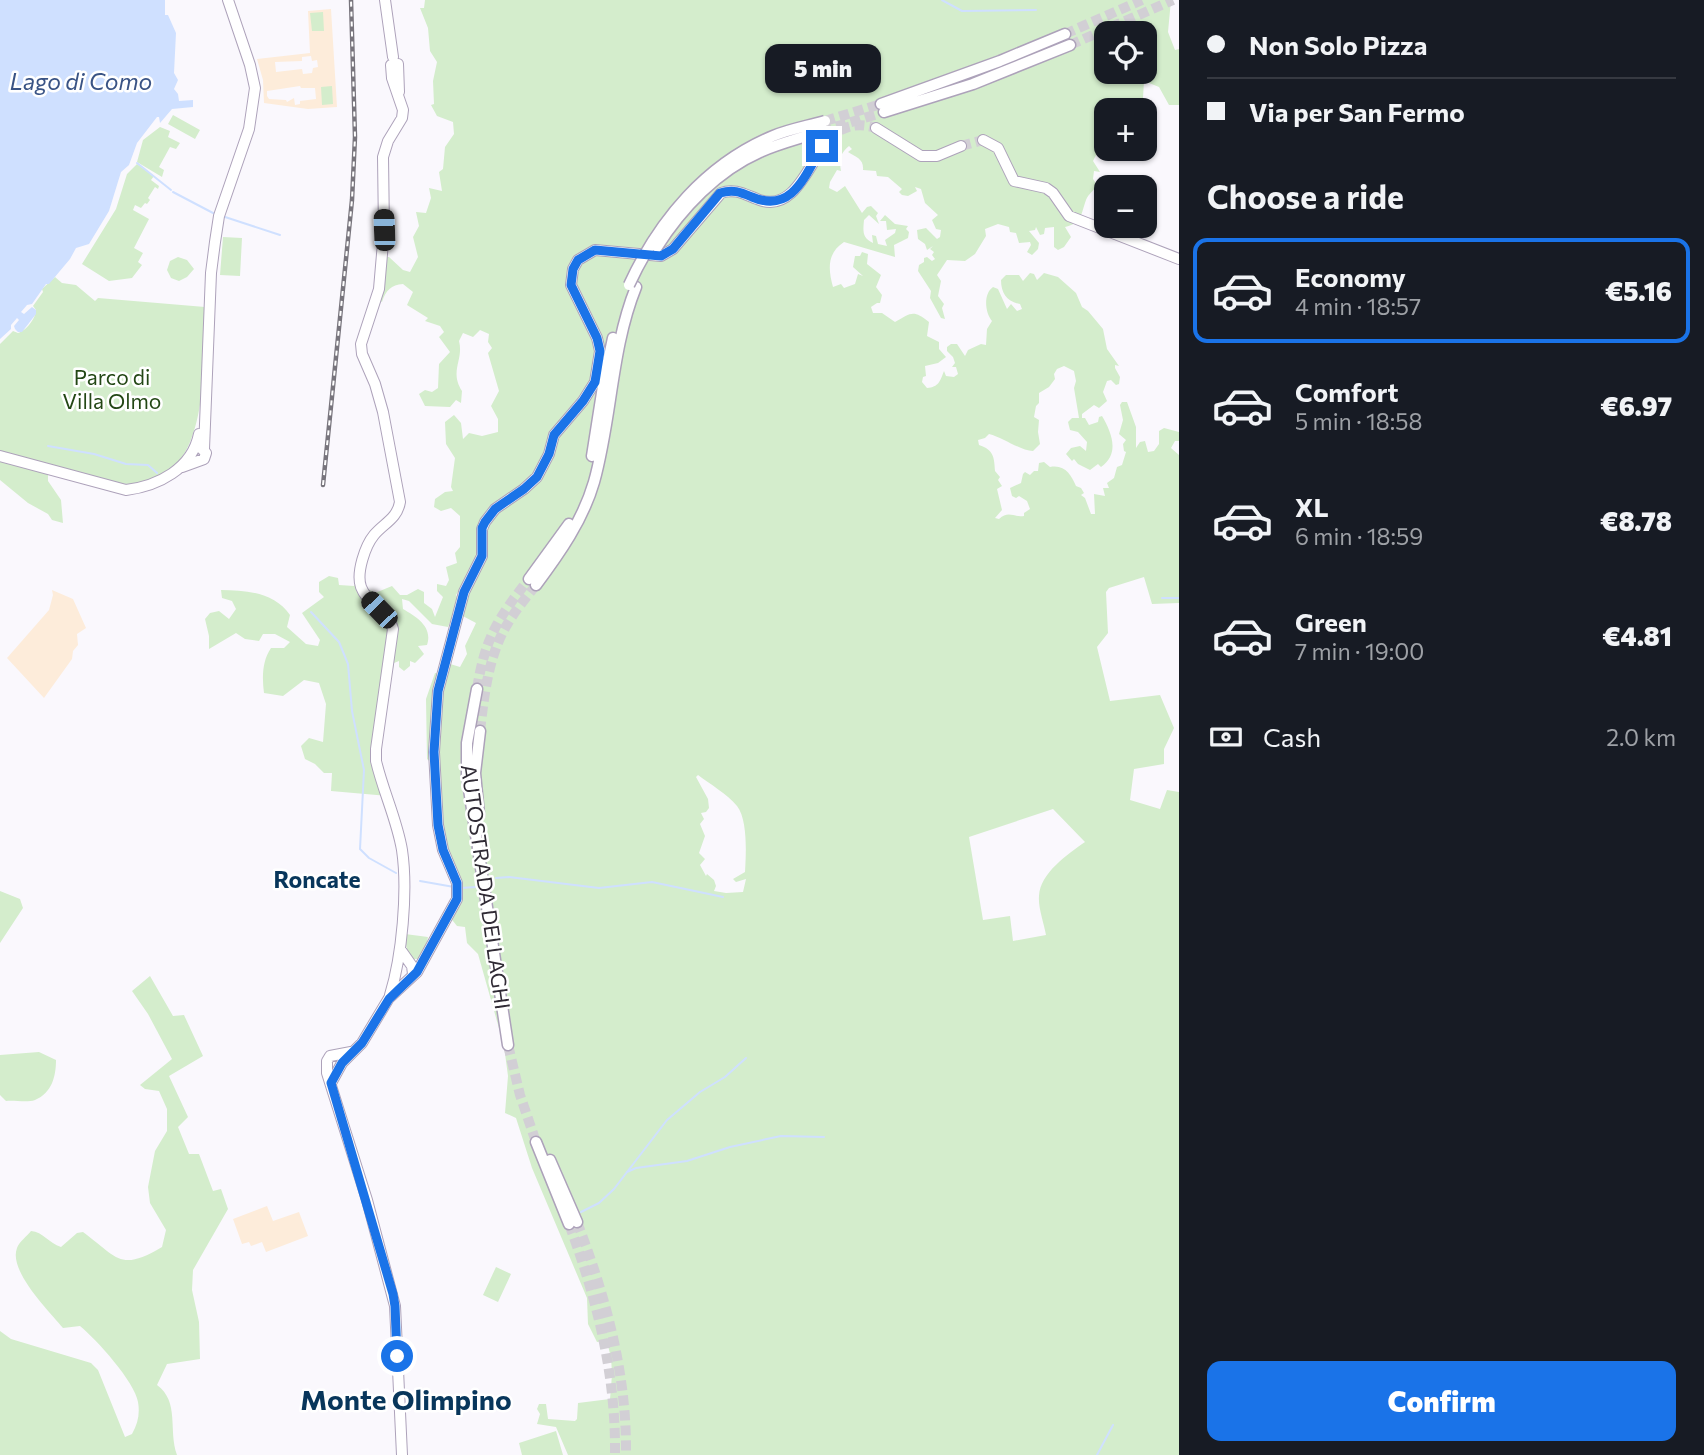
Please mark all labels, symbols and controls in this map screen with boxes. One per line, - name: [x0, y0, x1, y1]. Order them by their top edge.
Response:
- map controls: [1094, 21, 1157, 238]
- button: locate: [1094, 21, 1157, 84]
- text: Non Solo Pizza: [1249, 29, 1427, 60]
- callout: 5 min: [764, 44, 880, 94]
- text: 5 min: [794, 54, 852, 82]
- water label: Lago di Como: [10, 67, 152, 95]
- text: Via per San Fermo: [1249, 96, 1465, 127]
- button: +: [1094, 98, 1157, 161]
- route end: [806, 130, 838, 162]
- button: −: [1094, 175, 1157, 238]
- text: Choose a ride: [1207, 176, 1404, 216]
- car: [373, 209, 396, 251]
- icon: car: [1211, 259, 1274, 322]
- text: Economy: [1295, 261, 1406, 292]
- text: €5.16: [1605, 275, 1672, 306]
- text: 4 min · 18:57: [1295, 292, 1421, 320]
- park label: Parco di Villa Olmo: [63, 364, 161, 413]
- icon: car: [1211, 374, 1274, 437]
- text: Comfort: [1295, 376, 1398, 407]
- text: €6.97: [1600, 390, 1672, 421]
- text: 5 min · 18:58: [1295, 407, 1422, 435]
- icon: car: [1211, 489, 1274, 552]
- text: XL: [1295, 491, 1329, 522]
- text: €8.78: [1600, 505, 1672, 536]
- text: 6 min · 18:59: [1295, 522, 1423, 550]
- car: [357, 588, 402, 632]
- icon: car: [1211, 604, 1274, 667]
- text: Green: [1295, 606, 1367, 637]
- text: €4.81: [1602, 620, 1672, 651]
- text: 7 min · 19:00: [1295, 637, 1424, 665]
- icon: cash: [1207, 718, 1245, 756]
- text: Cash: [1263, 721, 1321, 752]
- text: 2.0 km: [1606, 723, 1676, 751]
- street label: AUTOSTRADA DEI LAGHI: [457, 763, 516, 1011]
- district label: Roncate: [273, 865, 361, 893]
- route start: [381, 1340, 413, 1372]
- button: Confirm: [1207, 1361, 1676, 1441]
- district label: Monte Olimpino: [300, 1382, 512, 1416]

